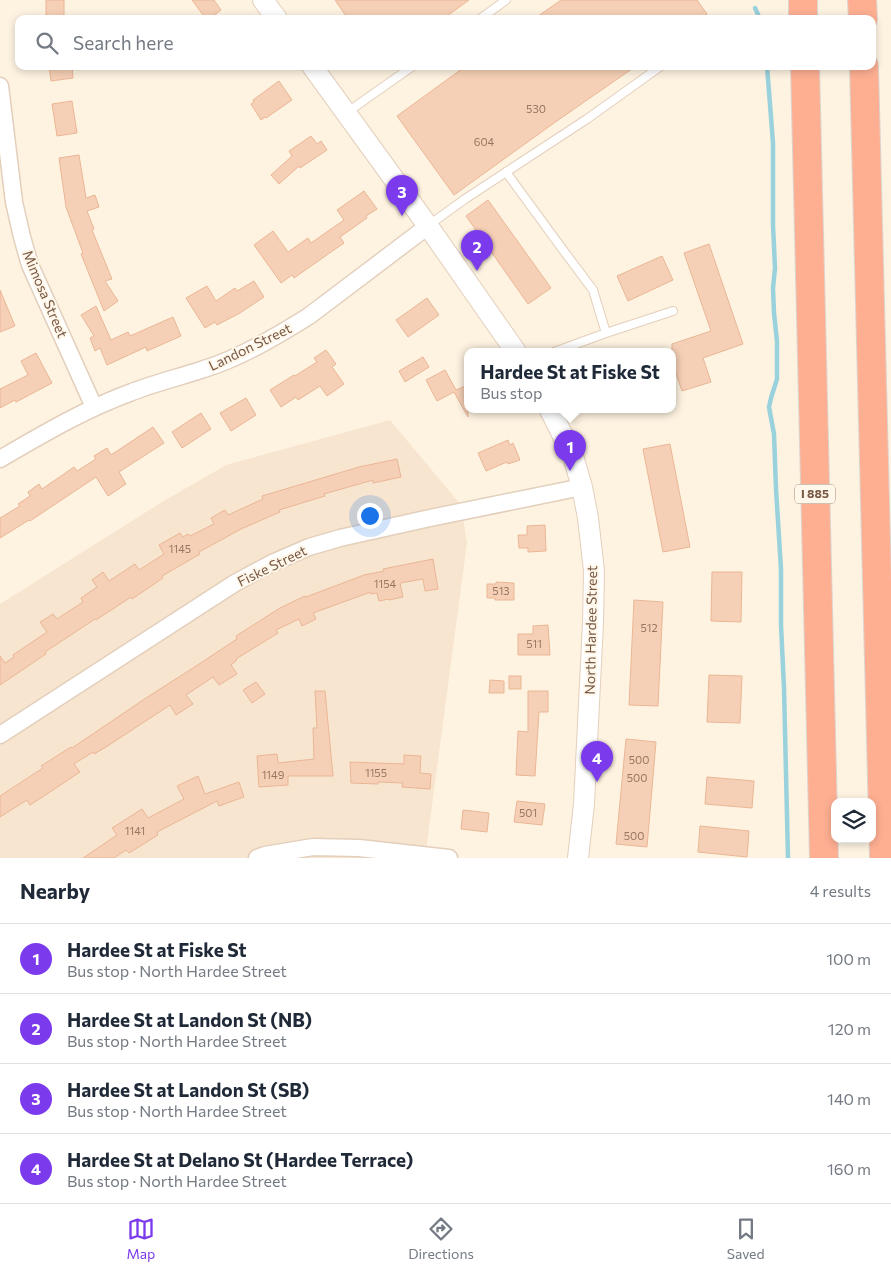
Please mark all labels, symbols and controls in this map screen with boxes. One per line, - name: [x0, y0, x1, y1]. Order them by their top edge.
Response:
- search box: [15, 15, 876, 70]
- icon: search: [33, 29, 61, 57]
- text: Search here: [73, 31, 173, 54]
- house number: 530: [526, 102, 546, 115]
- house number: 604: [474, 135, 495, 148]
- pin: 3: [386, 175, 418, 216]
- pin: 2: [461, 230, 493, 271]
- street label: Mimosa Street: [19, 248, 72, 340]
- street label: Landon Street: [206, 319, 294, 374]
- popup: [464, 348, 676, 413]
- text: Hardee St at Fiske St: [480, 360, 660, 383]
- text: Bus stop: [480, 383, 543, 402]
- pin: 1: [554, 430, 586, 471]
- road number: I 885: [795, 484, 835, 504]
- your location: [357, 503, 383, 529]
- street label: Fiske Street: [234, 541, 309, 590]
- house number: 1145: [169, 542, 191, 555]
- street label: North Hardee Street: [581, 565, 600, 695]
- house number: 1154: [374, 577, 397, 590]
- house number: 513: [492, 584, 510, 597]
- house number: 512: [640, 621, 658, 634]
- house number: 511: [526, 637, 542, 650]
- pin: 4: [581, 741, 613, 782]
- house number: 500: [629, 753, 649, 766]
- house number: 1155: [365, 766, 387, 779]
- house number: 1149: [262, 768, 285, 781]
- house number: 500: [627, 771, 647, 784]
- map controls: [831, 798, 876, 843]
- button: layers: [831, 798, 876, 843]
- house number: 501: [519, 806, 537, 819]
- house number: 1141: [125, 824, 145, 837]
- house number: 500: [624, 829, 644, 842]
- text: Nearby: [20, 878, 90, 903]
- text: 4 results: [810, 881, 871, 900]
- text: Hardee St at Fiske St: [67, 938, 247, 961]
- text: 1: [32, 949, 40, 968]
- text: 100 m: [826, 949, 871, 968]
- text: Bus stop · North Hardee Street: [67, 961, 287, 980]
- text: Hardee St at Landon St (NB): [67, 1008, 312, 1031]
- text: 2: [31, 1019, 41, 1038]
- text: 120 m: [828, 1019, 871, 1038]
- text: Bus stop · North Hardee Street: [67, 1031, 287, 1050]
- text: Hardee St at Landon St (SB): [67, 1078, 309, 1101]
- text: 3: [31, 1089, 41, 1108]
- text: 140 m: [827, 1089, 871, 1108]
- text: Bus stop · North Hardee Street: [67, 1101, 287, 1120]
- text: Hardee St at Delano St (Hardee Terrace): [67, 1148, 413, 1171]
- text: 4: [31, 1159, 41, 1178]
- text: 160 m: [827, 1159, 871, 1178]
- text: Bus stop · North Hardee Street: [67, 1171, 287, 1190]
- tab: Map: [126, 1215, 155, 1262]
- tab: Directions: [408, 1215, 474, 1262]
- tab: Saved: [727, 1215, 765, 1262]

